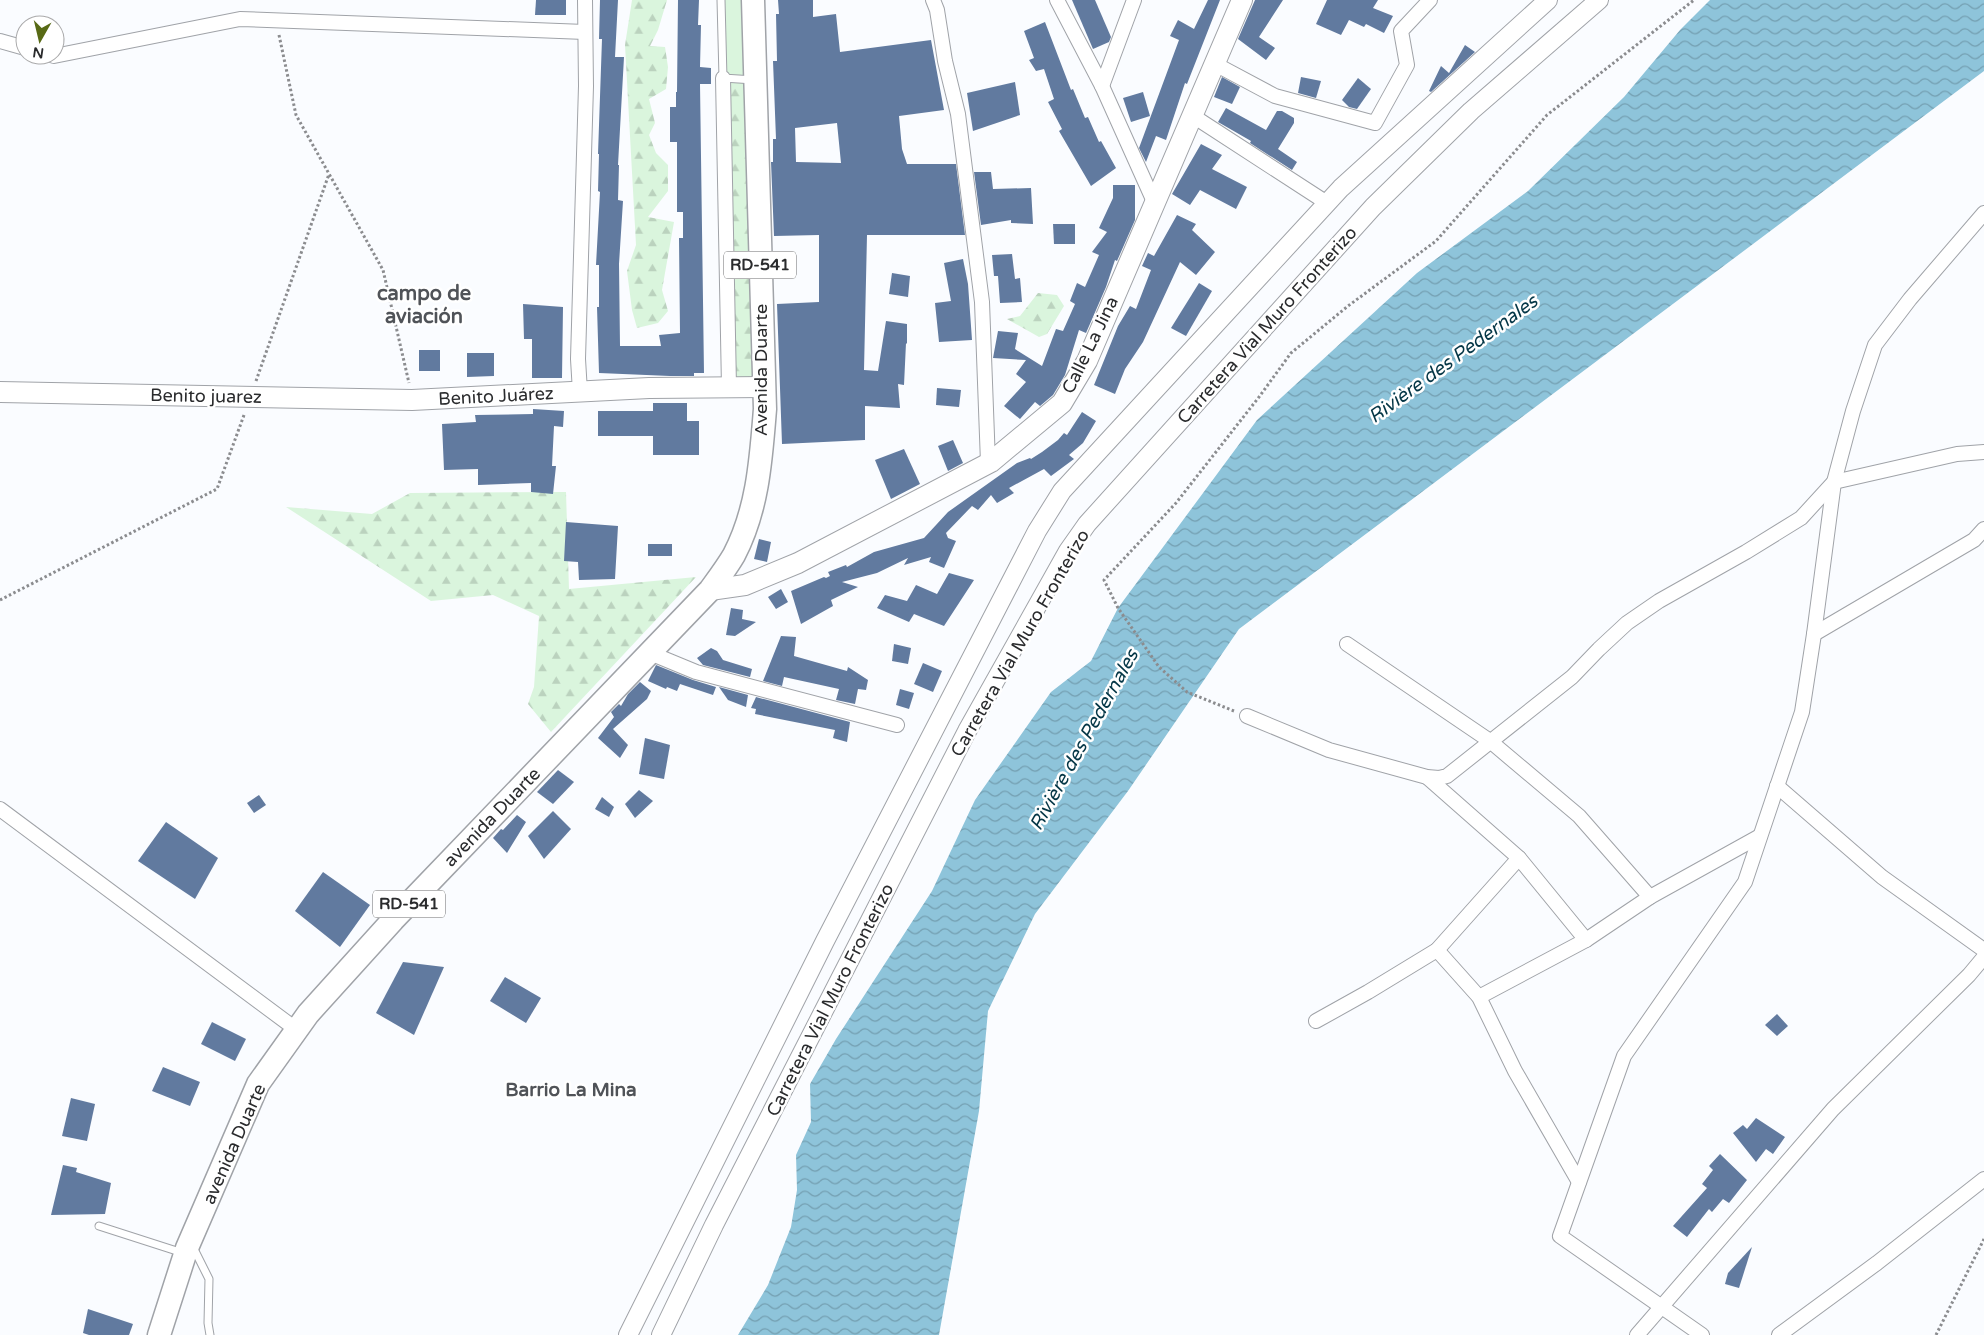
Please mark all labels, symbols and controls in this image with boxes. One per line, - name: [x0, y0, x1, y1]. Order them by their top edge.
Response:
- north arrow: [15, 15, 65, 65]
- text: N: [32, 43, 45, 62]
- street label: Carretera Vial Muro Fronterizo: [1172, 222, 1362, 428]
- road number: RD-541: [724, 252, 796, 278]
- district label: campo de aviación: [377, 282, 471, 329]
- water label: Rivière des Pedernales: [1364, 289, 1543, 428]
- street label: Calle La Jina: [1057, 293, 1123, 397]
- street label: Avenida Duarte: [750, 304, 772, 436]
- street label: Benito Juárez: [438, 382, 554, 410]
- street label: Benito juarez: [150, 384, 262, 408]
- street label: Carretera Vial Muro Fronterizo: [946, 526, 1094, 760]
- water label: Rivière des Pedernales: [1025, 644, 1144, 834]
- street label: avenida Duarte: [439, 763, 545, 871]
- street label: Carretera Vial Muro Fronterizo: [762, 880, 898, 1120]
- road number: RD-541: [373, 891, 445, 918]
- district label: Barrio La Mina: [505, 1079, 637, 1101]
- street label: avenida Duarte: [198, 1080, 270, 1208]

